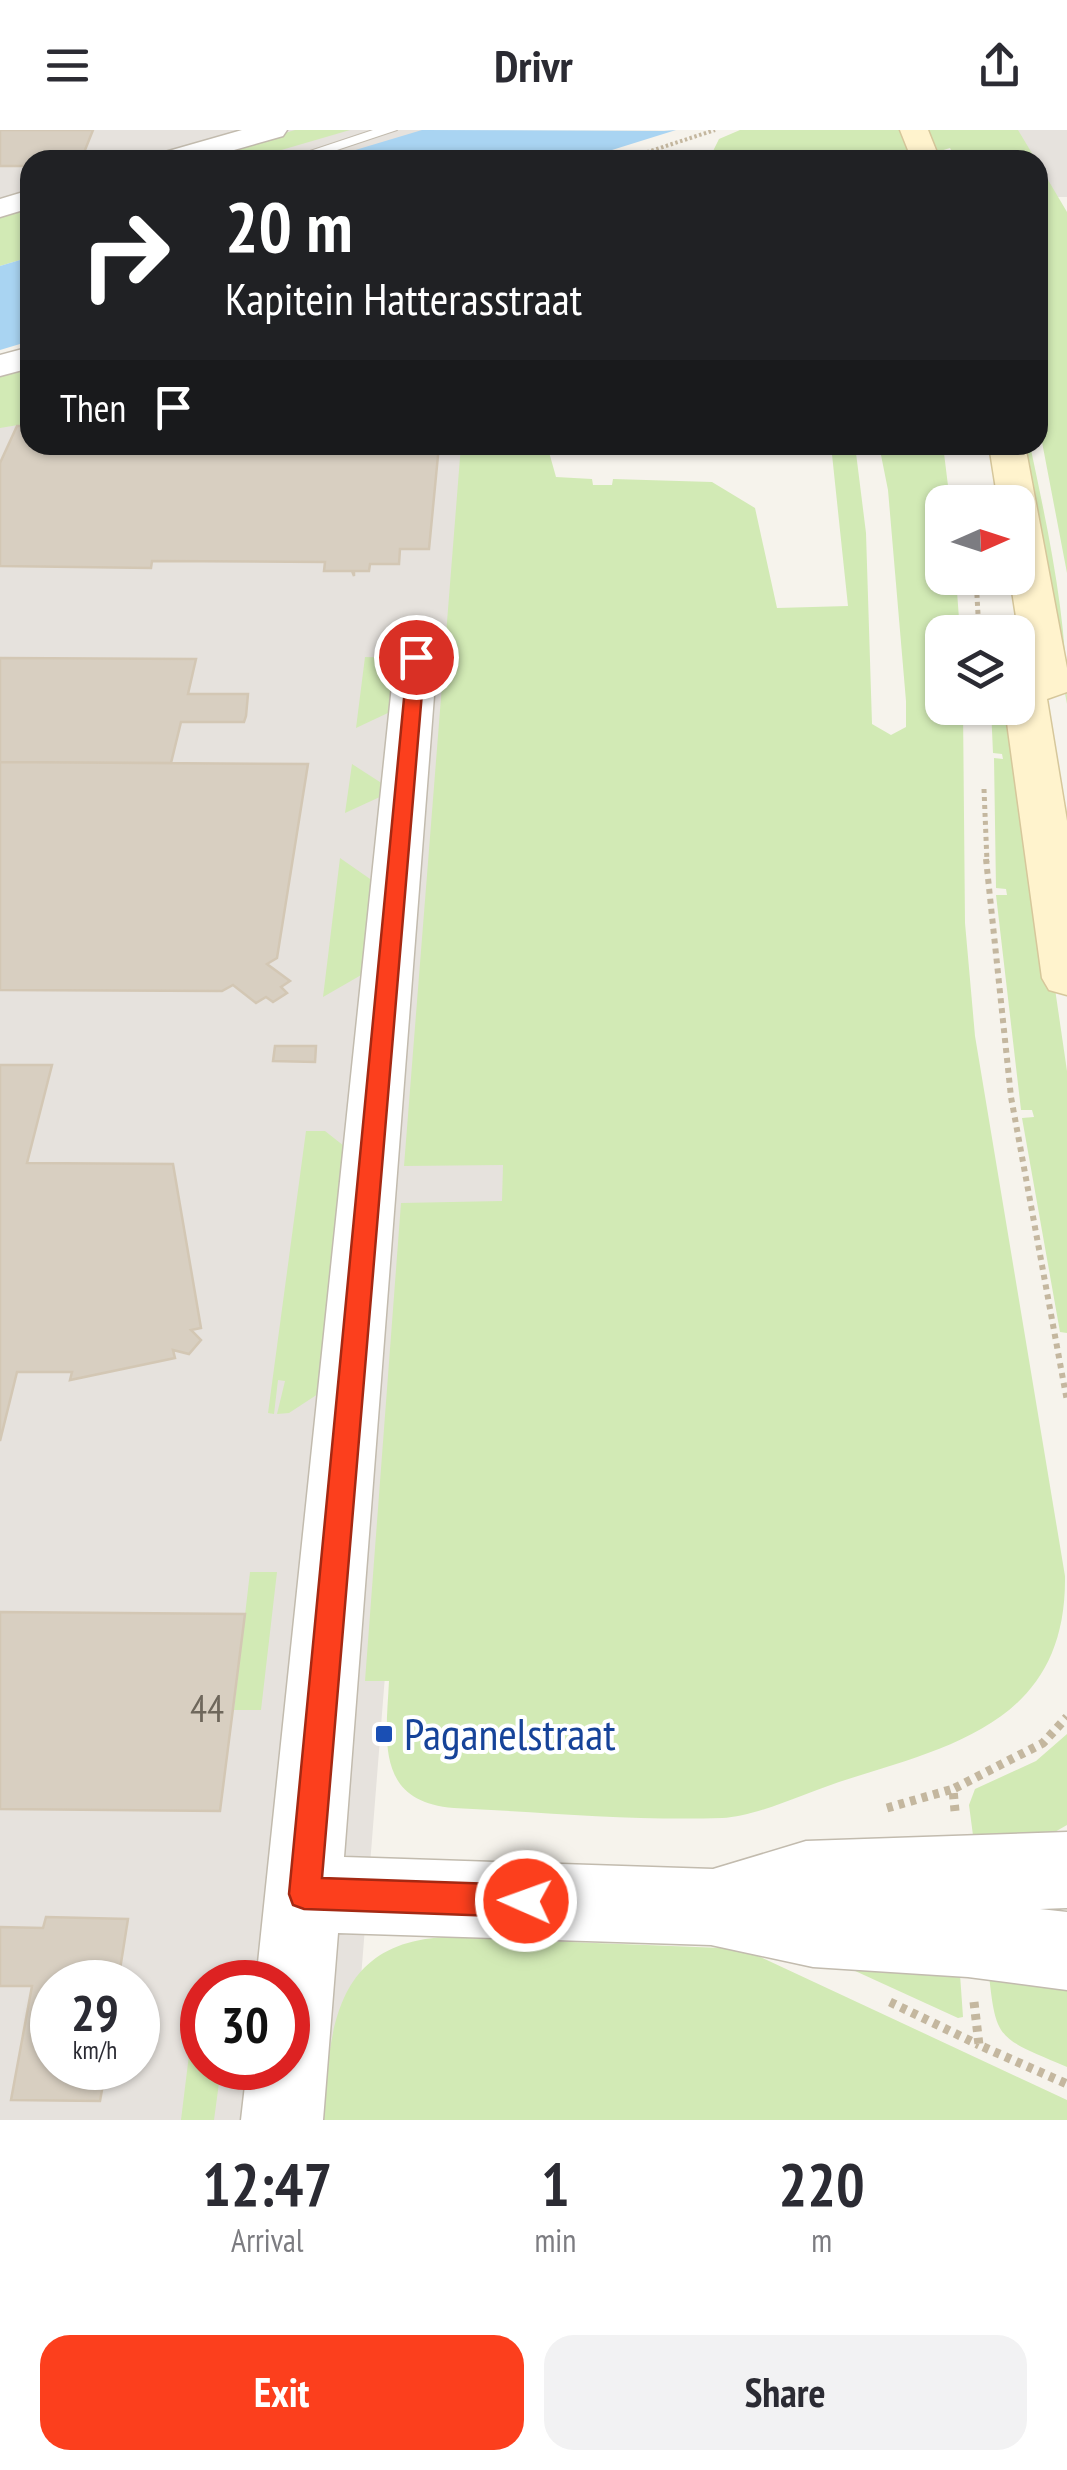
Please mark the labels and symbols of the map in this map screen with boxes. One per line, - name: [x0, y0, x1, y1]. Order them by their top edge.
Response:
- north arrow: [925, 485, 1035, 595]
- pin: [374, 615, 459, 700]
- house number: 44: [190, 1683, 224, 1732]
- place label: Paganelstraat: [404, 1704, 616, 1762]
- marker: Paganelstraat: [373, 1723, 395, 1745]
- position arrow: [474, 1849, 578, 1953]
- speed limit sign: 30: [180, 1960, 310, 2090]

